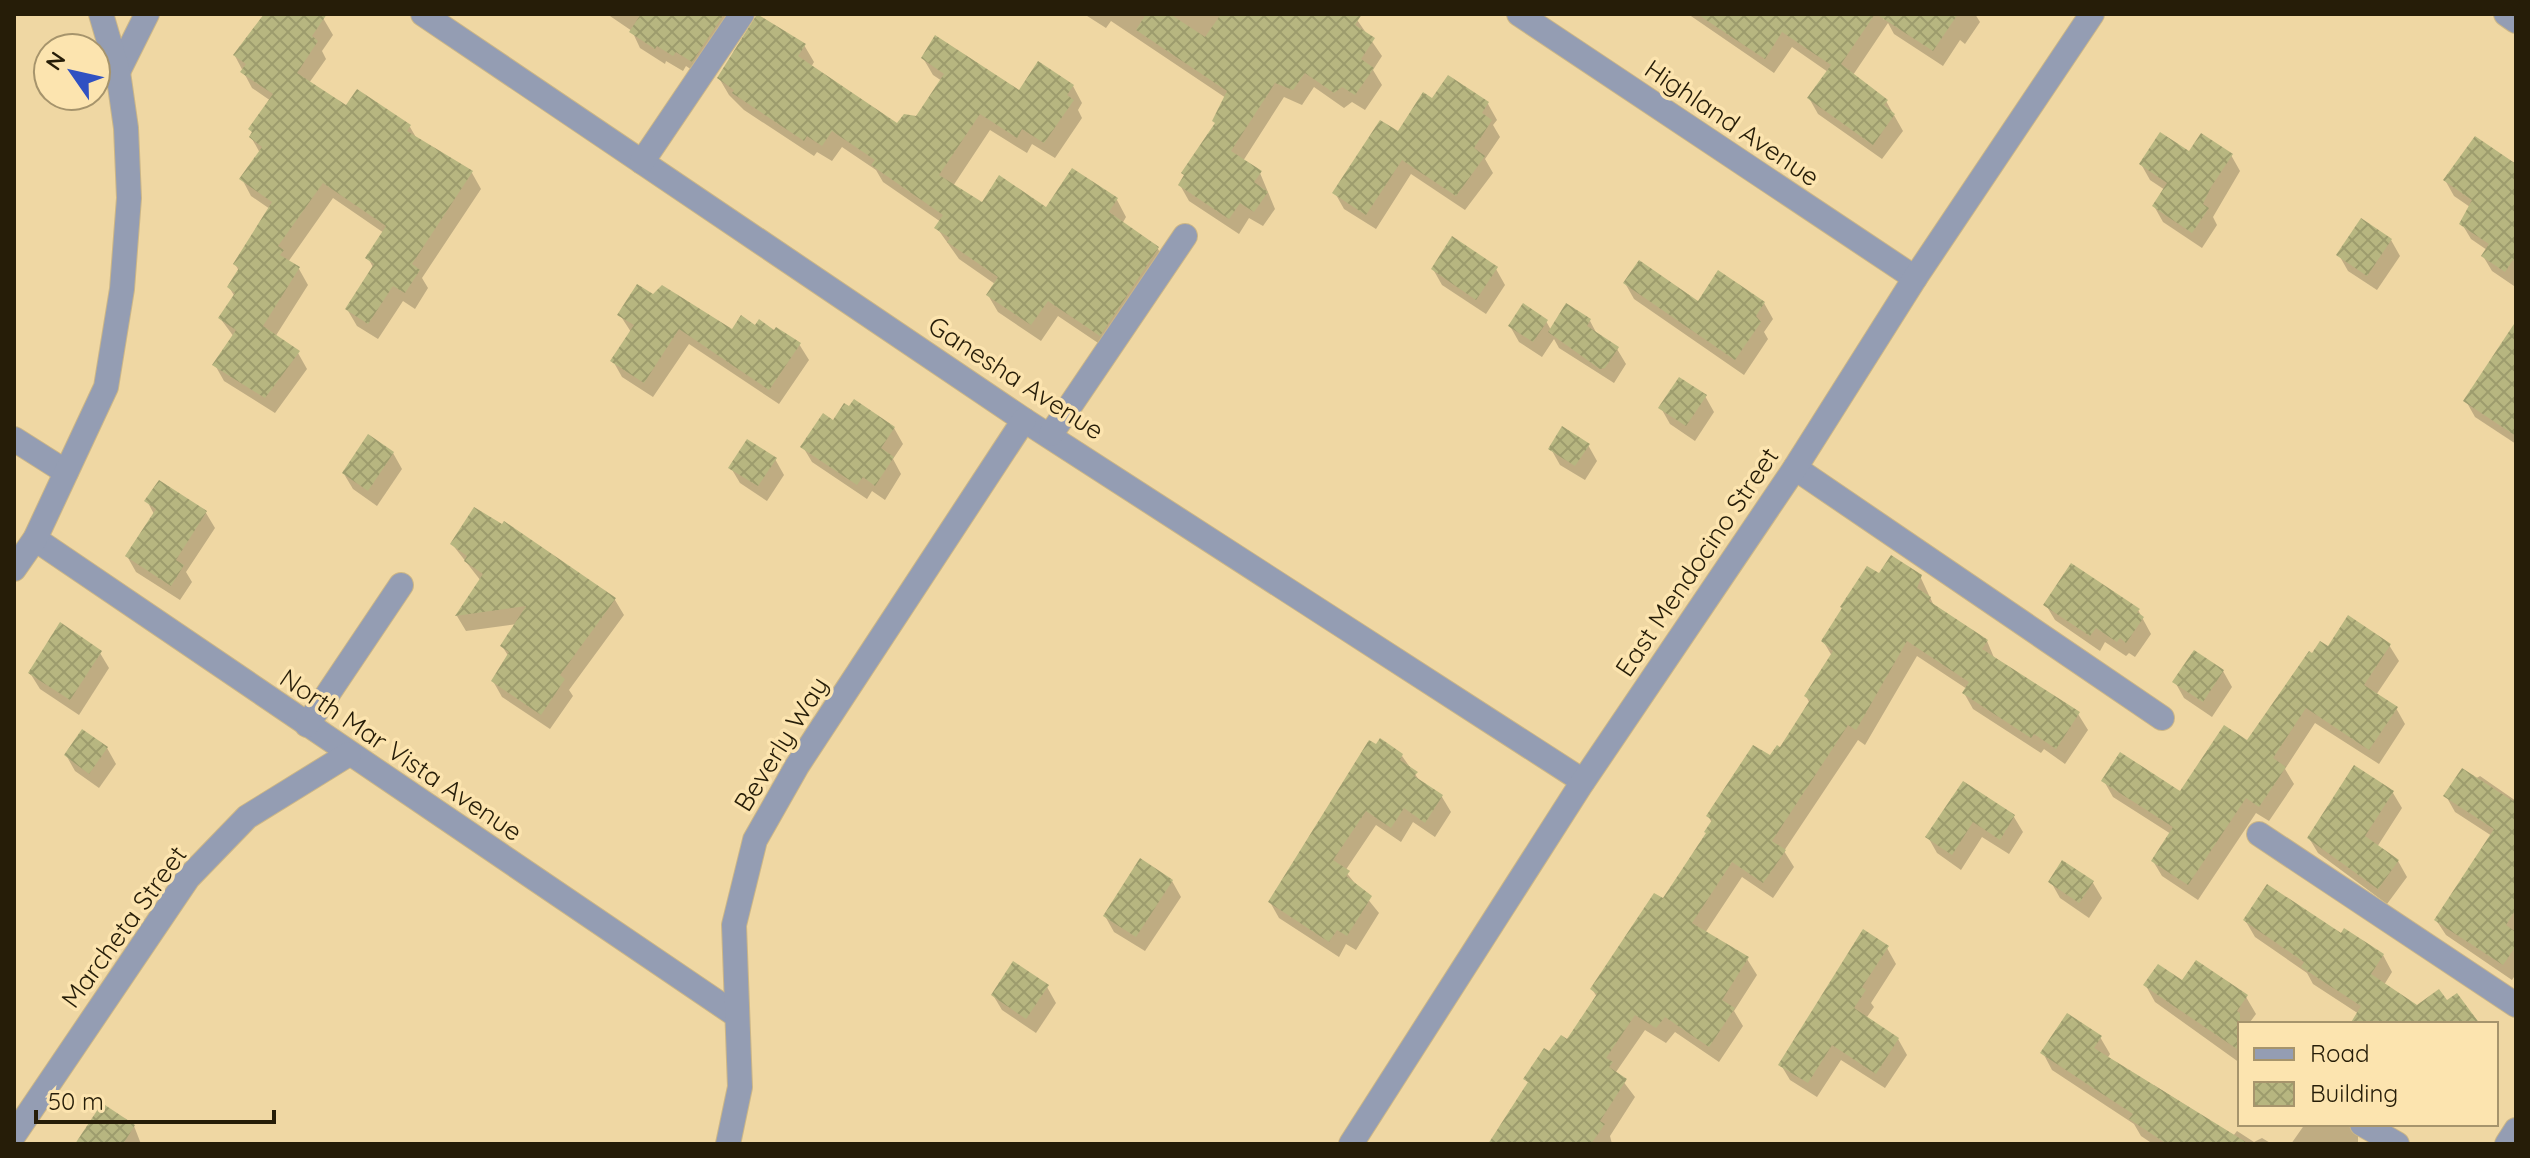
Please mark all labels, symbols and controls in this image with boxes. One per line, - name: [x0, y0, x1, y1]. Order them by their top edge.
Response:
- north arrow: [32, 32, 112, 112]
- text: N: [39, 46, 72, 75]
- street label: Highland Avenue: [1639, 52, 1826, 193]
- street label: Ganesha Avenue: [922, 309, 1110, 447]
- street label: East Mendocino Street: [1608, 441, 1786, 683]
- street label: North Mar Vista Avenue: [274, 661, 529, 848]
- street label: Beverly Way: [726, 670, 835, 817]
- street label: Marcheta Street: [54, 839, 193, 1014]
- legend: [2238, 1022, 2498, 1126]
- text: Road: [2310, 1038, 2370, 1068]
- scale bar: [36, 1074, 274, 1124]
- text: Building: [2310, 1078, 2398, 1108]
- text: 50 m: [48, 1086, 104, 1116]

